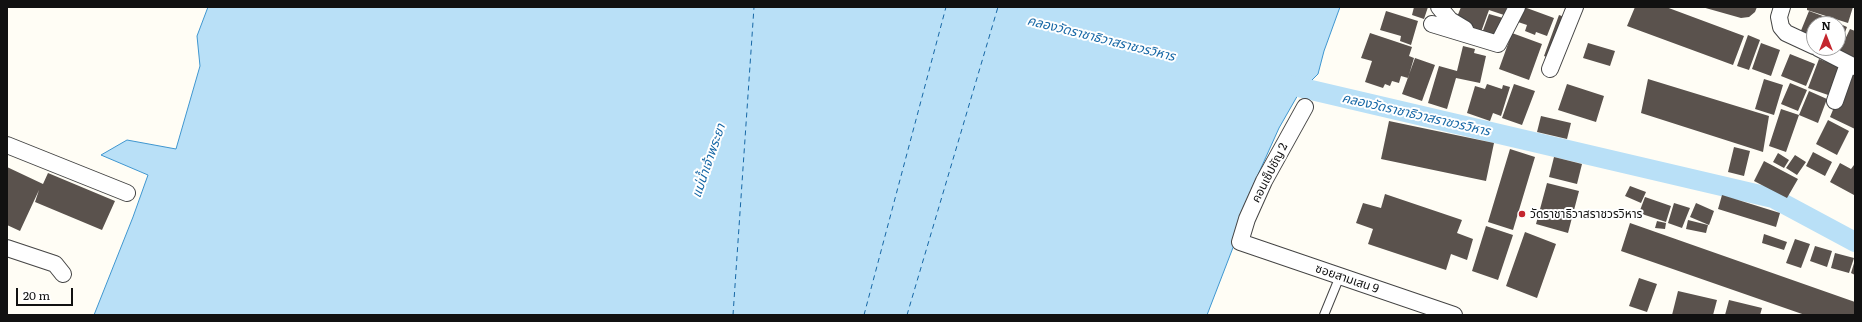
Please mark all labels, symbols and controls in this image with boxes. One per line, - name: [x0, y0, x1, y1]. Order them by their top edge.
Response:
- water label: คลองวัดราชาธิวาสราชวรวิหาร: [1026, 13, 1176, 65]
- north arrow: [1806, 16, 1846, 56]
- text: N: [1821, 17, 1831, 33]
- water label: คลองวัดราชาธิวาสราชวรวิหาร: [1340, 90, 1492, 140]
- water label: แม่น้ำเจ้าพระยา: [689, 122, 729, 200]
- street label: คอนเซ็ปชัญ 2: [1249, 141, 1291, 205]
- place label: วัดราชาธิวาสราชวรวิหาร: [1530, 207, 1642, 221]
- marker: วัดราชาธิวาสราชวรวิหาร: [1517, 209, 1527, 219]
- street label: ซอยสามเสน 9: [1313, 261, 1381, 297]
- scale bar: [18, 280, 75, 306]
- text: 20 m: [23, 286, 50, 304]

